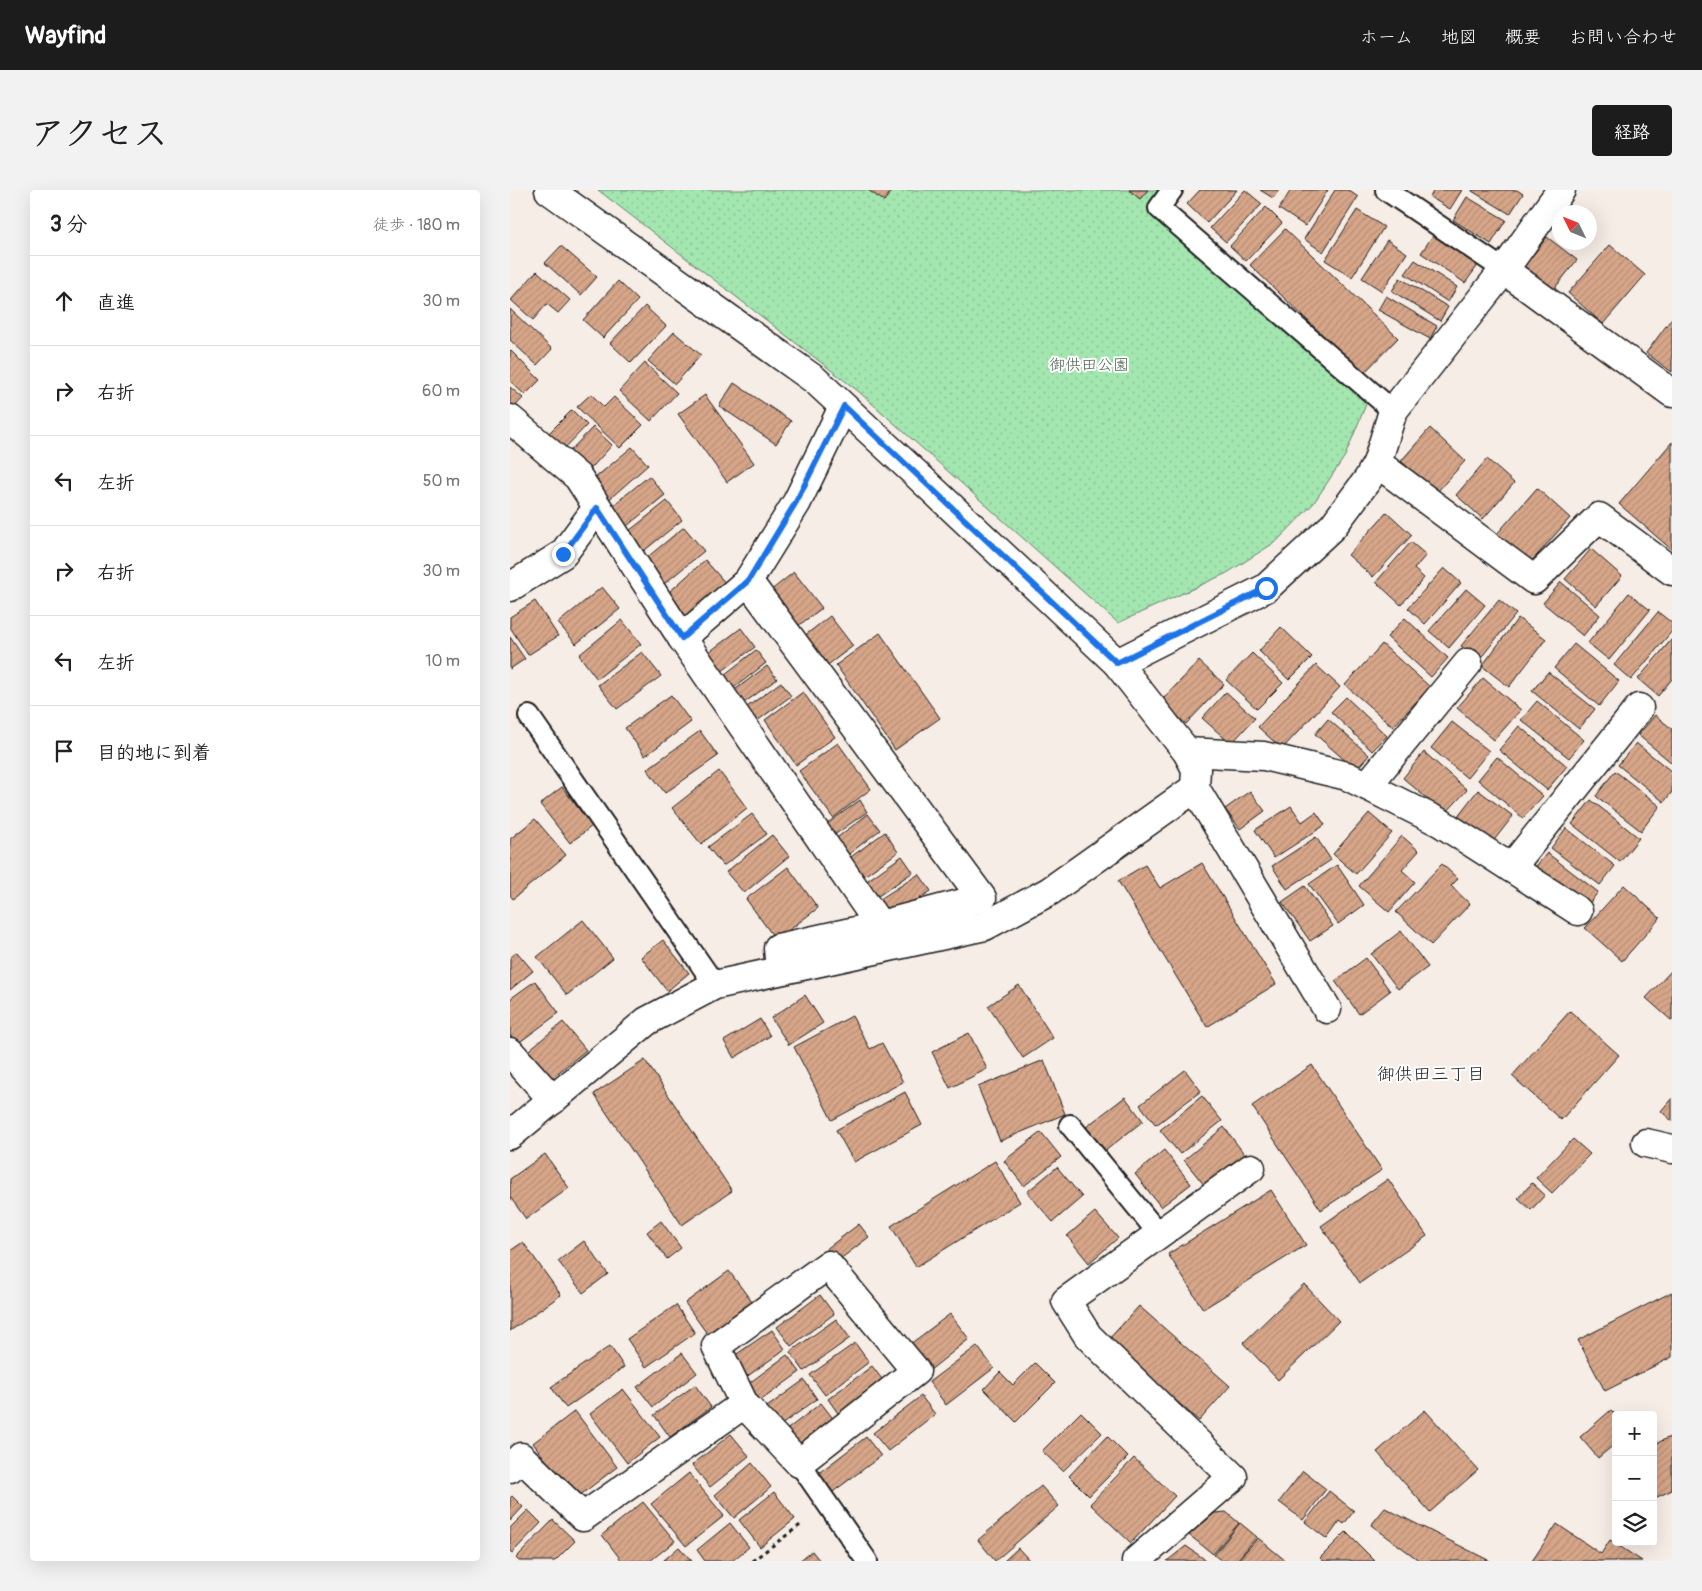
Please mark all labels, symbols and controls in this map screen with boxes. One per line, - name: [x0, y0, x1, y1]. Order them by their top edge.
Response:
- text: Wayfind: [25, 21, 106, 50]
- text: ホーム: [1360, 26, 1413, 49]
- text: 地図: [1441, 26, 1477, 49]
- text: 概要: [1505, 26, 1541, 49]
- text: お問い合わせ: [1569, 26, 1677, 49]
- button: 経路: [1592, 105, 1672, 156]
- text: アクセス: [30, 112, 168, 156]
- north arrow: [1552, 205, 1597, 250]
- text: 3 分: [50, 211, 87, 238]
- text: 徒歩 · 180 m: [373, 215, 460, 235]
- icon: ahead: [50, 287, 78, 315]
- text: 直進: [97, 291, 135, 315]
- text: 30 m: [422, 291, 460, 311]
- park label: 御供田公園: [1049, 355, 1129, 375]
- icon: right: [50, 377, 78, 405]
- text: 右折: [97, 381, 135, 405]
- text: 60 m: [422, 381, 460, 401]
- icon: left: [50, 467, 78, 495]
- text: 左折: [97, 471, 135, 495]
- text: 50 m: [423, 471, 460, 491]
- route end: [552, 543, 575, 566]
- icon: right: [50, 557, 78, 585]
- text: 右折: [97, 561, 135, 585]
- text: 30 m: [422, 561, 460, 581]
- route start: [1255, 577, 1278, 600]
- icon: left: [50, 647, 78, 675]
- text: 左折: [97, 651, 135, 675]
- text: 10 m: [425, 651, 460, 671]
- icon: arrive: [50, 737, 78, 765]
- text: 目的地に到着: [97, 741, 211, 765]
- district label: 御供田三丁目: [1377, 1063, 1485, 1086]
- map controls: [1612, 1411, 1657, 1546]
- button: +: [1612, 1411, 1657, 1456]
- button: −: [1612, 1456, 1657, 1501]
- button: layers: [1612, 1501, 1657, 1546]

